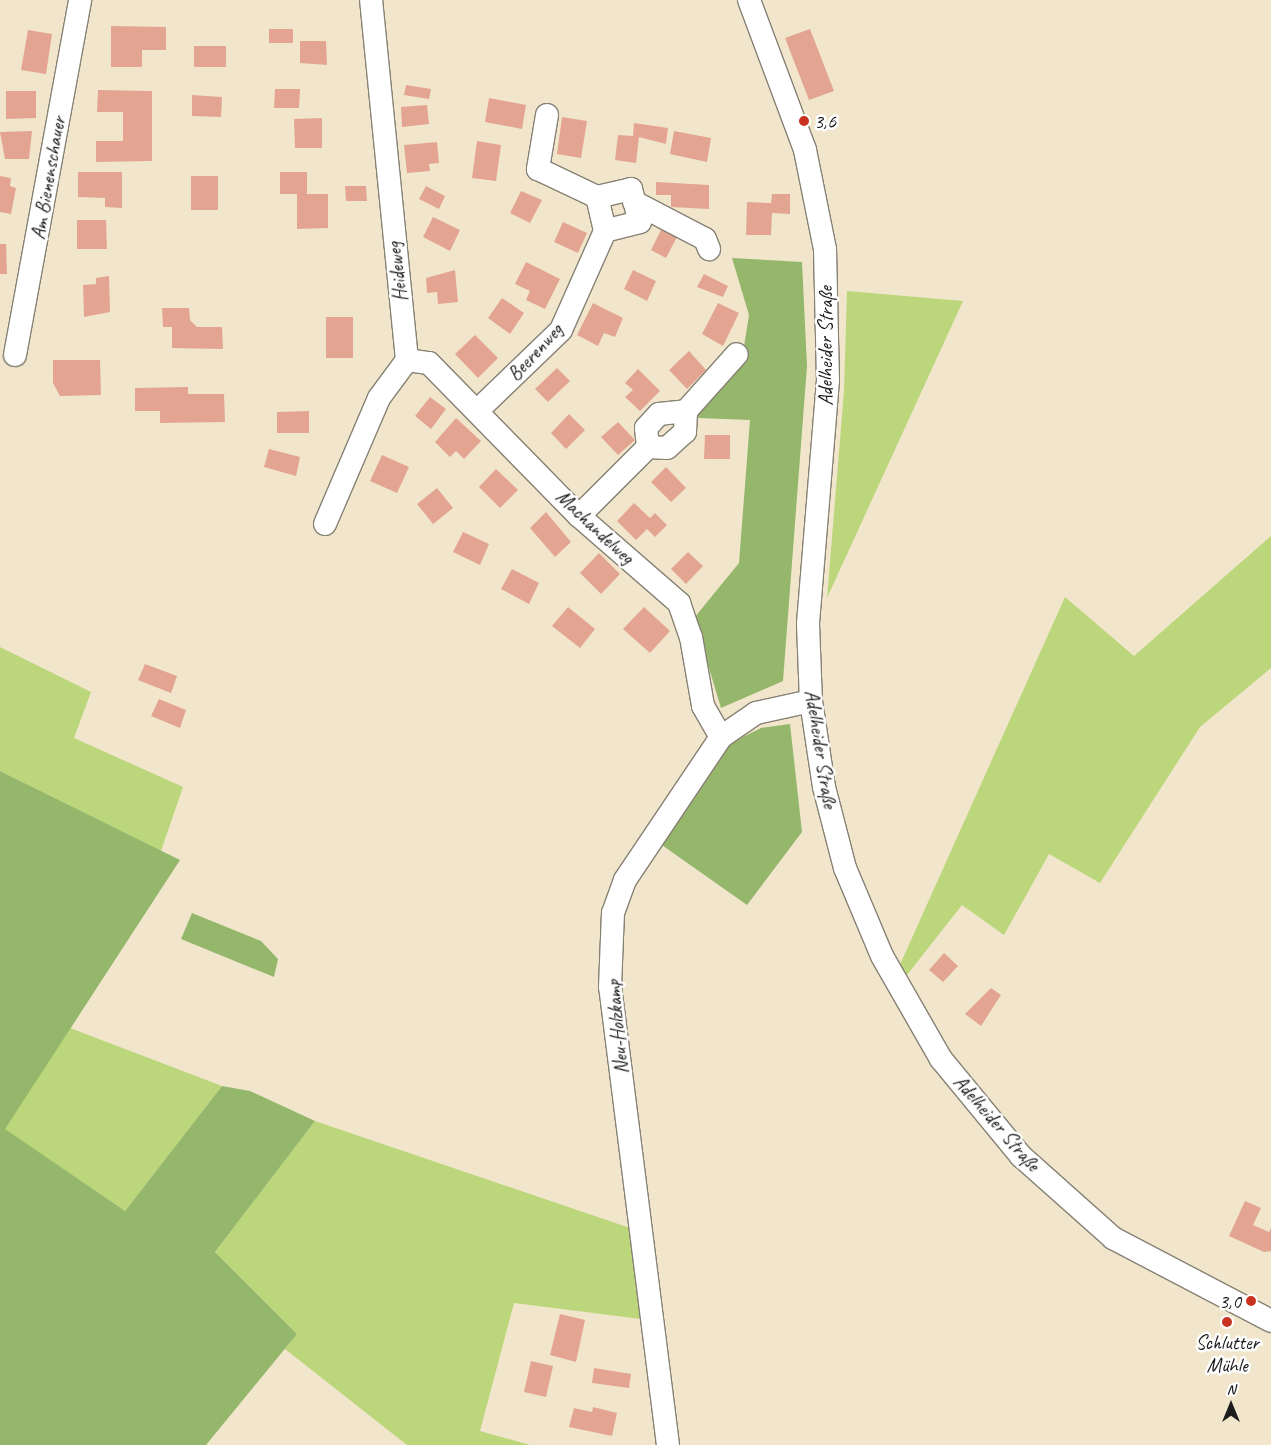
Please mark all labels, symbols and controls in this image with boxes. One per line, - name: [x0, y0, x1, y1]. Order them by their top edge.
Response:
- place label: 3,6: [814, 109, 836, 133]
- street label: Am Bienenschauer: [25, 115, 71, 241]
- marker: 3,6: [798, 115, 810, 127]
- street label: Heideweg: [381, 241, 413, 303]
- street label: Adelheider Straße: [813, 286, 837, 406]
- street label: Beerenweg: [502, 318, 568, 386]
- street label: Machandelweg: [551, 485, 639, 569]
- street label: Adelheider Straße: [800, 688, 842, 810]
- street label: Neu-Holzkamp: [600, 979, 634, 1075]
- street label: Adelheider Straße: [948, 1070, 1046, 1176]
- place label: 3,0: [1219, 1289, 1241, 1313]
- marker: 3,0: [1245, 1295, 1257, 1307]
- marker: Schlutter Mühle: [1221, 1316, 1233, 1328]
- place label: Schlutter Mühle: [1195, 1330, 1259, 1377]
- north arrow: [1206, 1380, 1256, 1430]
- text: N: [1227, 1381, 1235, 1398]

